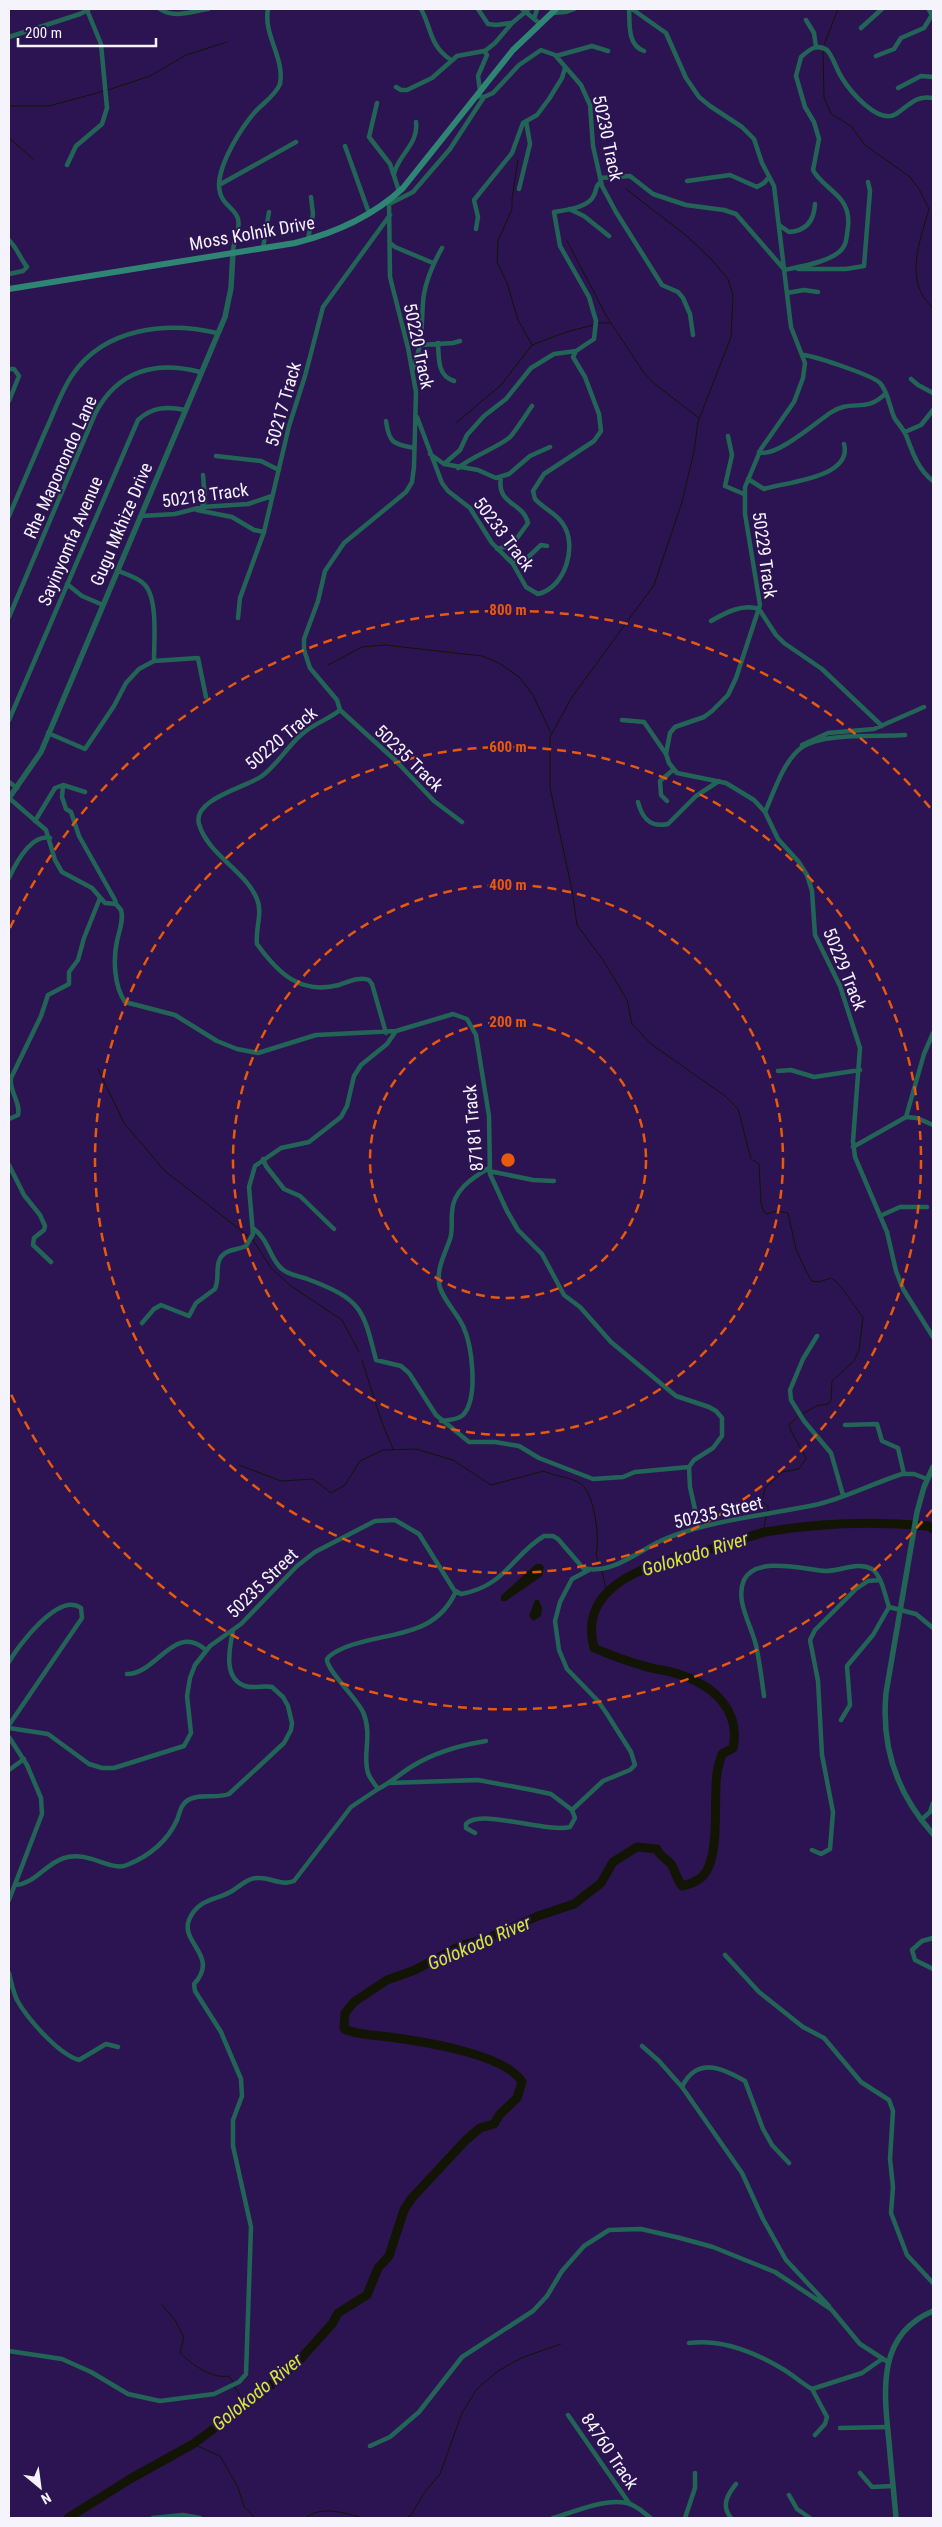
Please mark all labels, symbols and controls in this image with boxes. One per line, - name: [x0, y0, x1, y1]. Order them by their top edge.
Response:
- scale bar: [18, 15, 155, 47]
- text: 200 m: [25, 24, 62, 42]
- street label: 50230 Track: [589, 93, 627, 183]
- street label: Moss Kolnik Drive: [188, 212, 316, 254]
- street label: 50220 Track: [400, 301, 438, 391]
- street label: 50217 Track: [261, 359, 305, 449]
- street label: Rhe Maponondo Lane: [19, 392, 101, 542]
- street label: Gugu Mkhize Drive: [86, 459, 156, 589]
- street label: Sayinyomfa Avenue: [33, 473, 107, 609]
- street label: 50218 Track: [160, 479, 250, 511]
- street label: 50233 Track: [469, 493, 539, 575]
- street label: 50229 Track: [749, 510, 781, 600]
- text: 800 m: [489, 601, 527, 619]
- street label: 50220 Track: [241, 702, 321, 774]
- street label: 50235 Track: [370, 720, 448, 796]
- text: 600 m: [489, 738, 527, 756]
- text: 400 m: [489, 876, 527, 894]
- street label: 50229 Track: [819, 925, 871, 1013]
- text: 200 m: [489, 1013, 527, 1031]
- street label: 87181 Track: [459, 1084, 487, 1172]
- centre of rings: [499, 1151, 517, 1169]
- street label: 50235 Street: [671, 1492, 765, 1532]
- water label: Golokodo River: [639, 1527, 751, 1581]
- street label: 50235 Street: [222, 1544, 302, 1622]
- water label: Golokodo River: [424, 1911, 534, 1975]
- water label: Golokodo River: [207, 2348, 307, 2436]
- street label: 84760 Track: [577, 2409, 643, 2493]
- north arrow: [15, 2462, 65, 2512]
- text: N: [39, 2489, 54, 2507]

